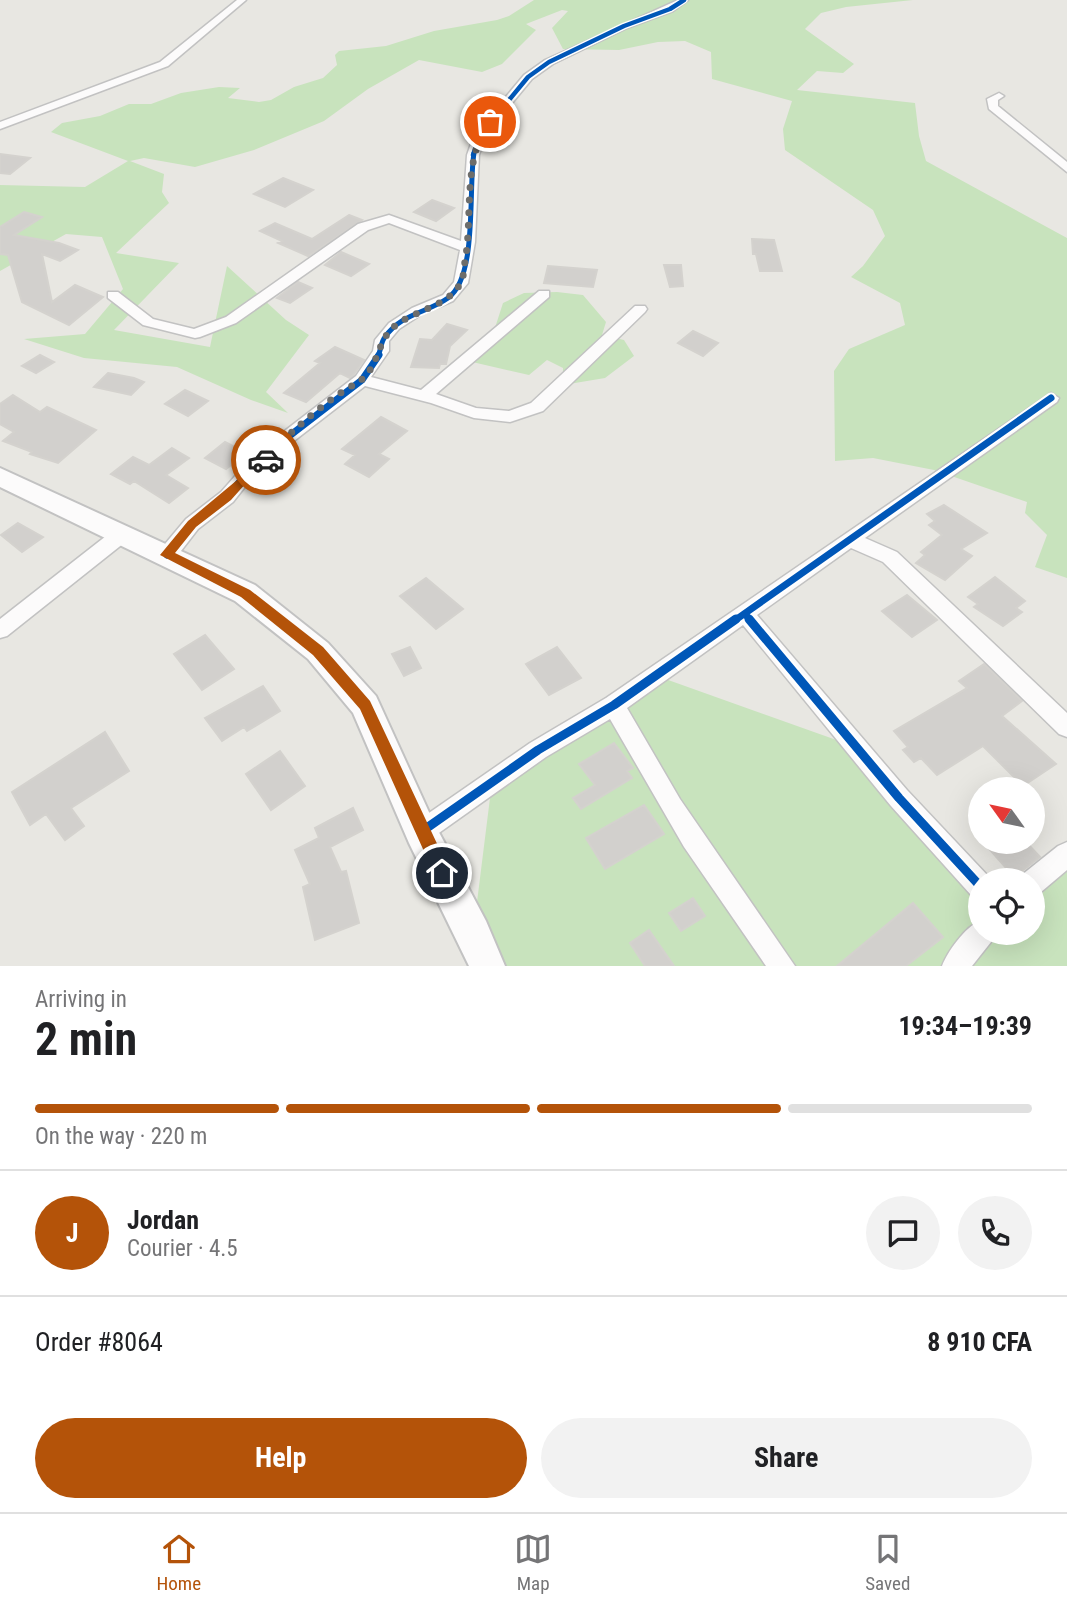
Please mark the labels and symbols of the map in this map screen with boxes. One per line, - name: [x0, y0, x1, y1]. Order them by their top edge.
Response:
- pin: [460, 92, 520, 152]
- courier: [231, 425, 301, 495]
- north arrow: [968, 777, 1045, 854]
- pin: [412, 843, 472, 903]

